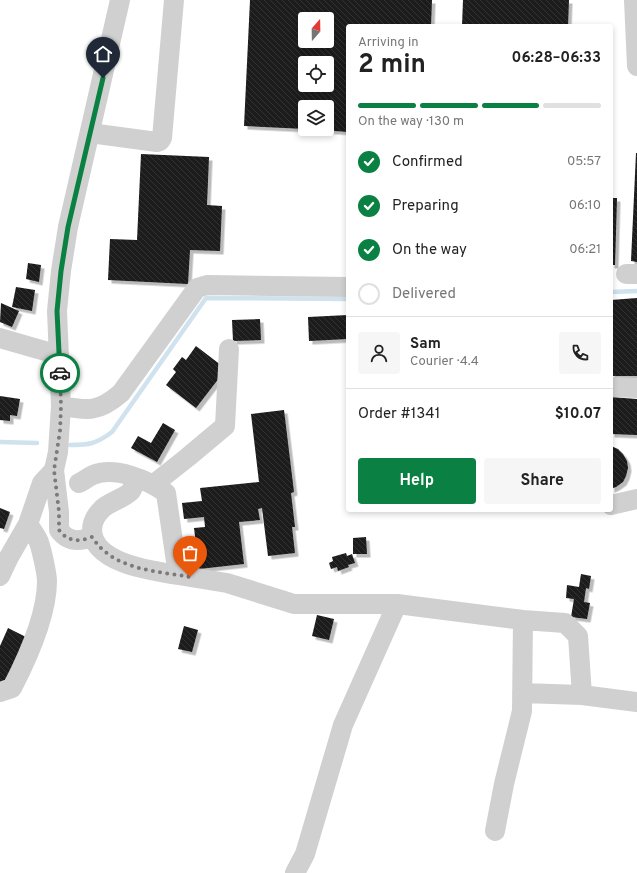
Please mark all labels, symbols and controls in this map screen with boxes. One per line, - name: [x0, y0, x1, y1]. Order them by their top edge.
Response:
- north arrow: [298, 12, 334, 48]
- map controls: [298, 12, 334, 136]
- text: Arriving in: [358, 35, 419, 51]
- pin: [86, 37, 120, 78]
- icon: home: [92, 43, 114, 65]
- text: 2 min: [358, 49, 426, 82]
- text: 06:28–06:33: [512, 49, 601, 68]
- button: locate: [298, 56, 334, 92]
- button: layers: [298, 100, 334, 136]
- text: On the way · 130 m: [358, 114, 464, 130]
- icon: check: [358, 151, 380, 173]
- text: Confirmed: [392, 153, 463, 172]
- text: 05:57: [567, 154, 601, 170]
- icon: check: [358, 195, 380, 217]
- text: Preparing: [392, 197, 459, 216]
- text: 06:10: [569, 198, 601, 214]
- icon: check: [358, 239, 380, 261]
- text: On the way: [392, 241, 467, 260]
- text: 06:21: [569, 242, 601, 258]
- text: Delivered: [392, 285, 456, 304]
- button: person: [358, 332, 400, 374]
- button: phone: [559, 332, 601, 374]
- text: Sam: [410, 335, 441, 354]
- courier: [40, 353, 80, 393]
- text: Courier · 4.4: [410, 354, 479, 370]
- icon: car: [49, 362, 71, 384]
- text: Order #1341: [358, 405, 440, 424]
- text: $10.07: [555, 405, 601, 424]
- button: Help: [358, 458, 476, 504]
- button: Share: [484, 458, 601, 504]
- pin: [173, 536, 207, 577]
- icon: bag: [179, 542, 201, 564]

